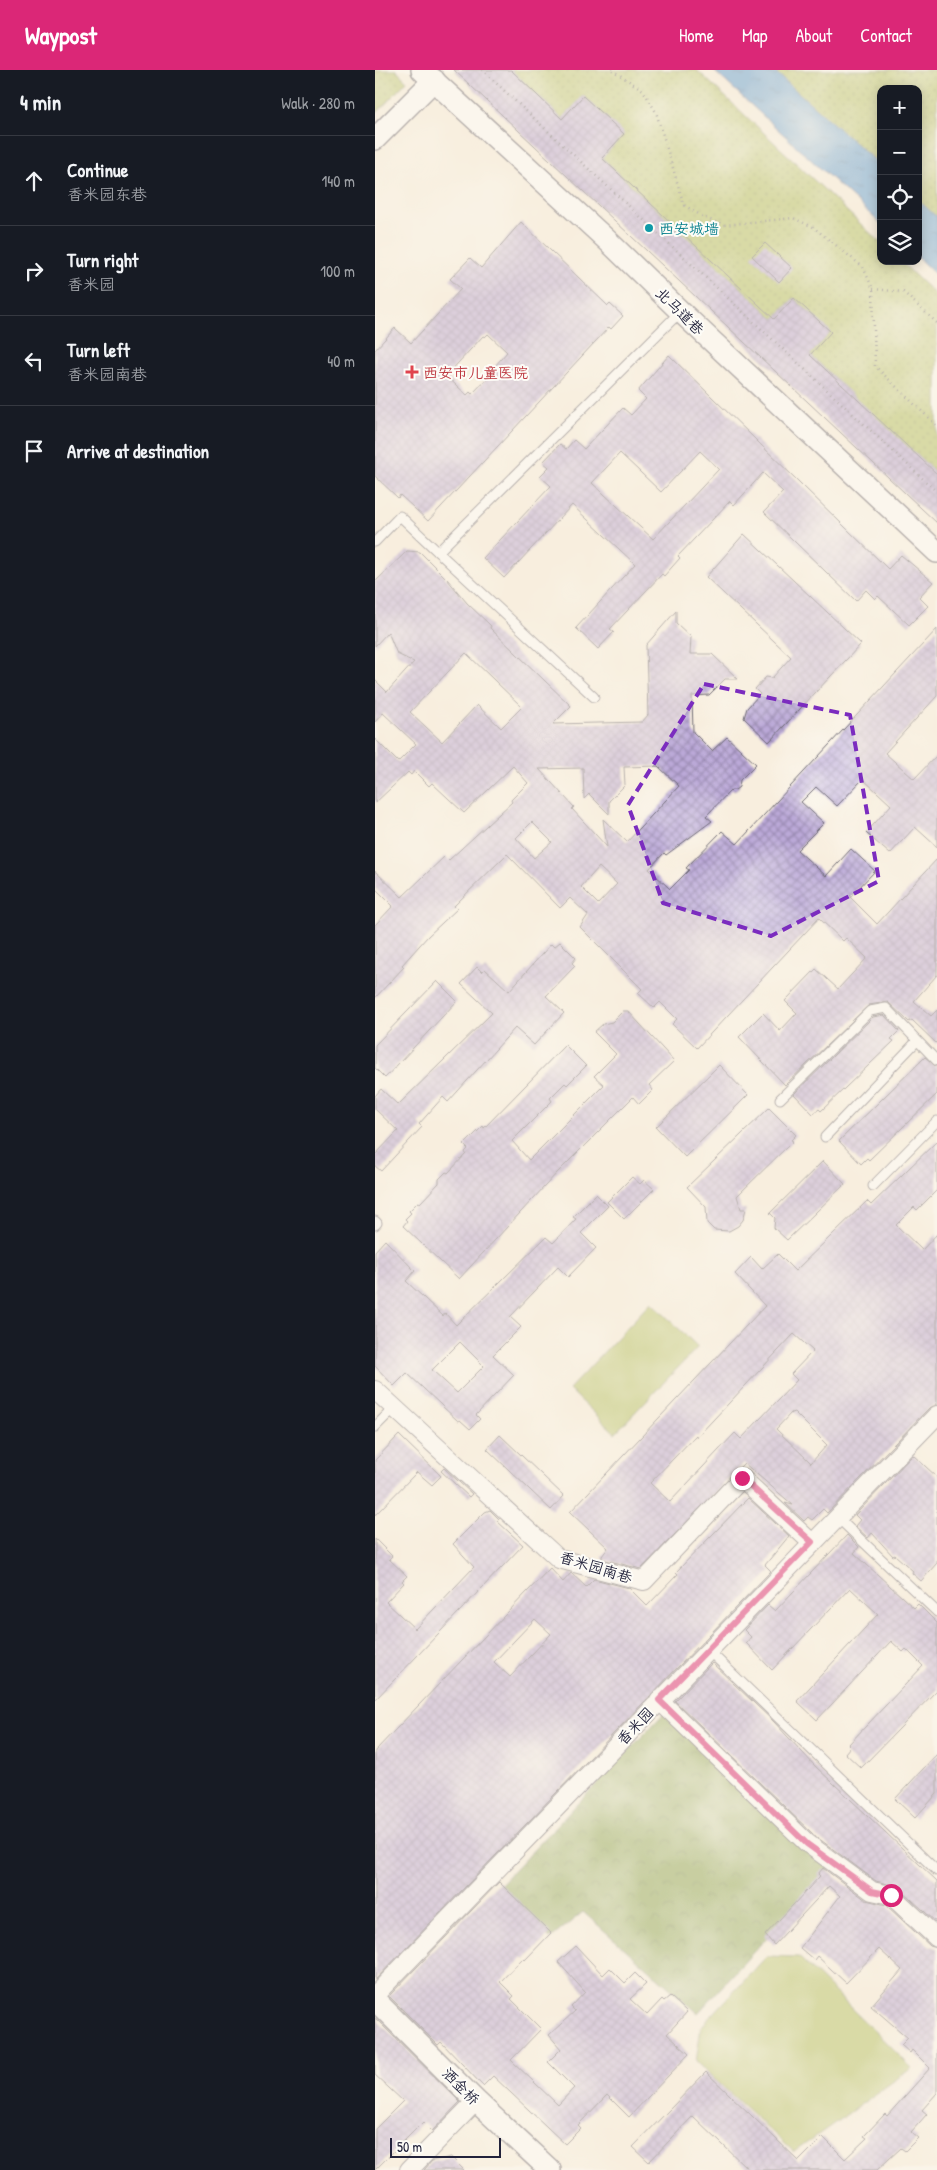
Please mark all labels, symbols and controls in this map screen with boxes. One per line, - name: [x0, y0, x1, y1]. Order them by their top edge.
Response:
- text: Waypost: [25, 19, 97, 51]
- text: Home: [679, 23, 714, 48]
- text: Map: [742, 23, 767, 48]
- text: About: [795, 23, 832, 48]
- text: Contact: [860, 23, 912, 48]
- map controls: [877, 85, 922, 265]
- button: +: [877, 85, 922, 130]
- text: 4 min: [20, 88, 61, 117]
- text: Walk · 280 m: [281, 92, 355, 114]
- button: −: [877, 130, 922, 175]
- text: Continue: [67, 157, 128, 183]
- icon: ahead: [20, 167, 48, 195]
- text: 140 m: [321, 170, 355, 192]
- button: locate: [877, 175, 922, 220]
- text: 香米园东巷: [67, 183, 147, 205]
- place label: 西安城墙: [659, 218, 719, 239]
- button: layers: [877, 220, 922, 265]
- marker: 西安城墙: [643, 222, 655, 234]
- text: Turn right: [67, 247, 138, 273]
- icon: right: [20, 257, 48, 285]
- text: 100 m: [320, 260, 355, 282]
- text: 香米园: [67, 273, 115, 295]
- street label: 北马道巷: [651, 283, 709, 339]
- text: Turn left: [67, 337, 130, 363]
- icon: left: [20, 347, 48, 375]
- text: 40 m: [327, 350, 355, 372]
- place label: 西安市儿童医院: [423, 362, 528, 383]
- text: 香米园南巷: [67, 363, 147, 385]
- marker: 西安市儿童医院: [405, 365, 419, 379]
- icon: arrive: [20, 437, 48, 465]
- text: Arrive at destination: [67, 438, 209, 464]
- route end: [731, 1467, 754, 1490]
- street label: 香米园南巷: [557, 1546, 635, 1588]
- street label: 香米园: [612, 1703, 658, 1749]
- route start: [880, 1884, 903, 1907]
- street label: 洒金桥: [438, 2063, 484, 2109]
- scale bar: [390, 2135, 501, 2158]
- text: 50 m: [397, 2137, 422, 2156]

